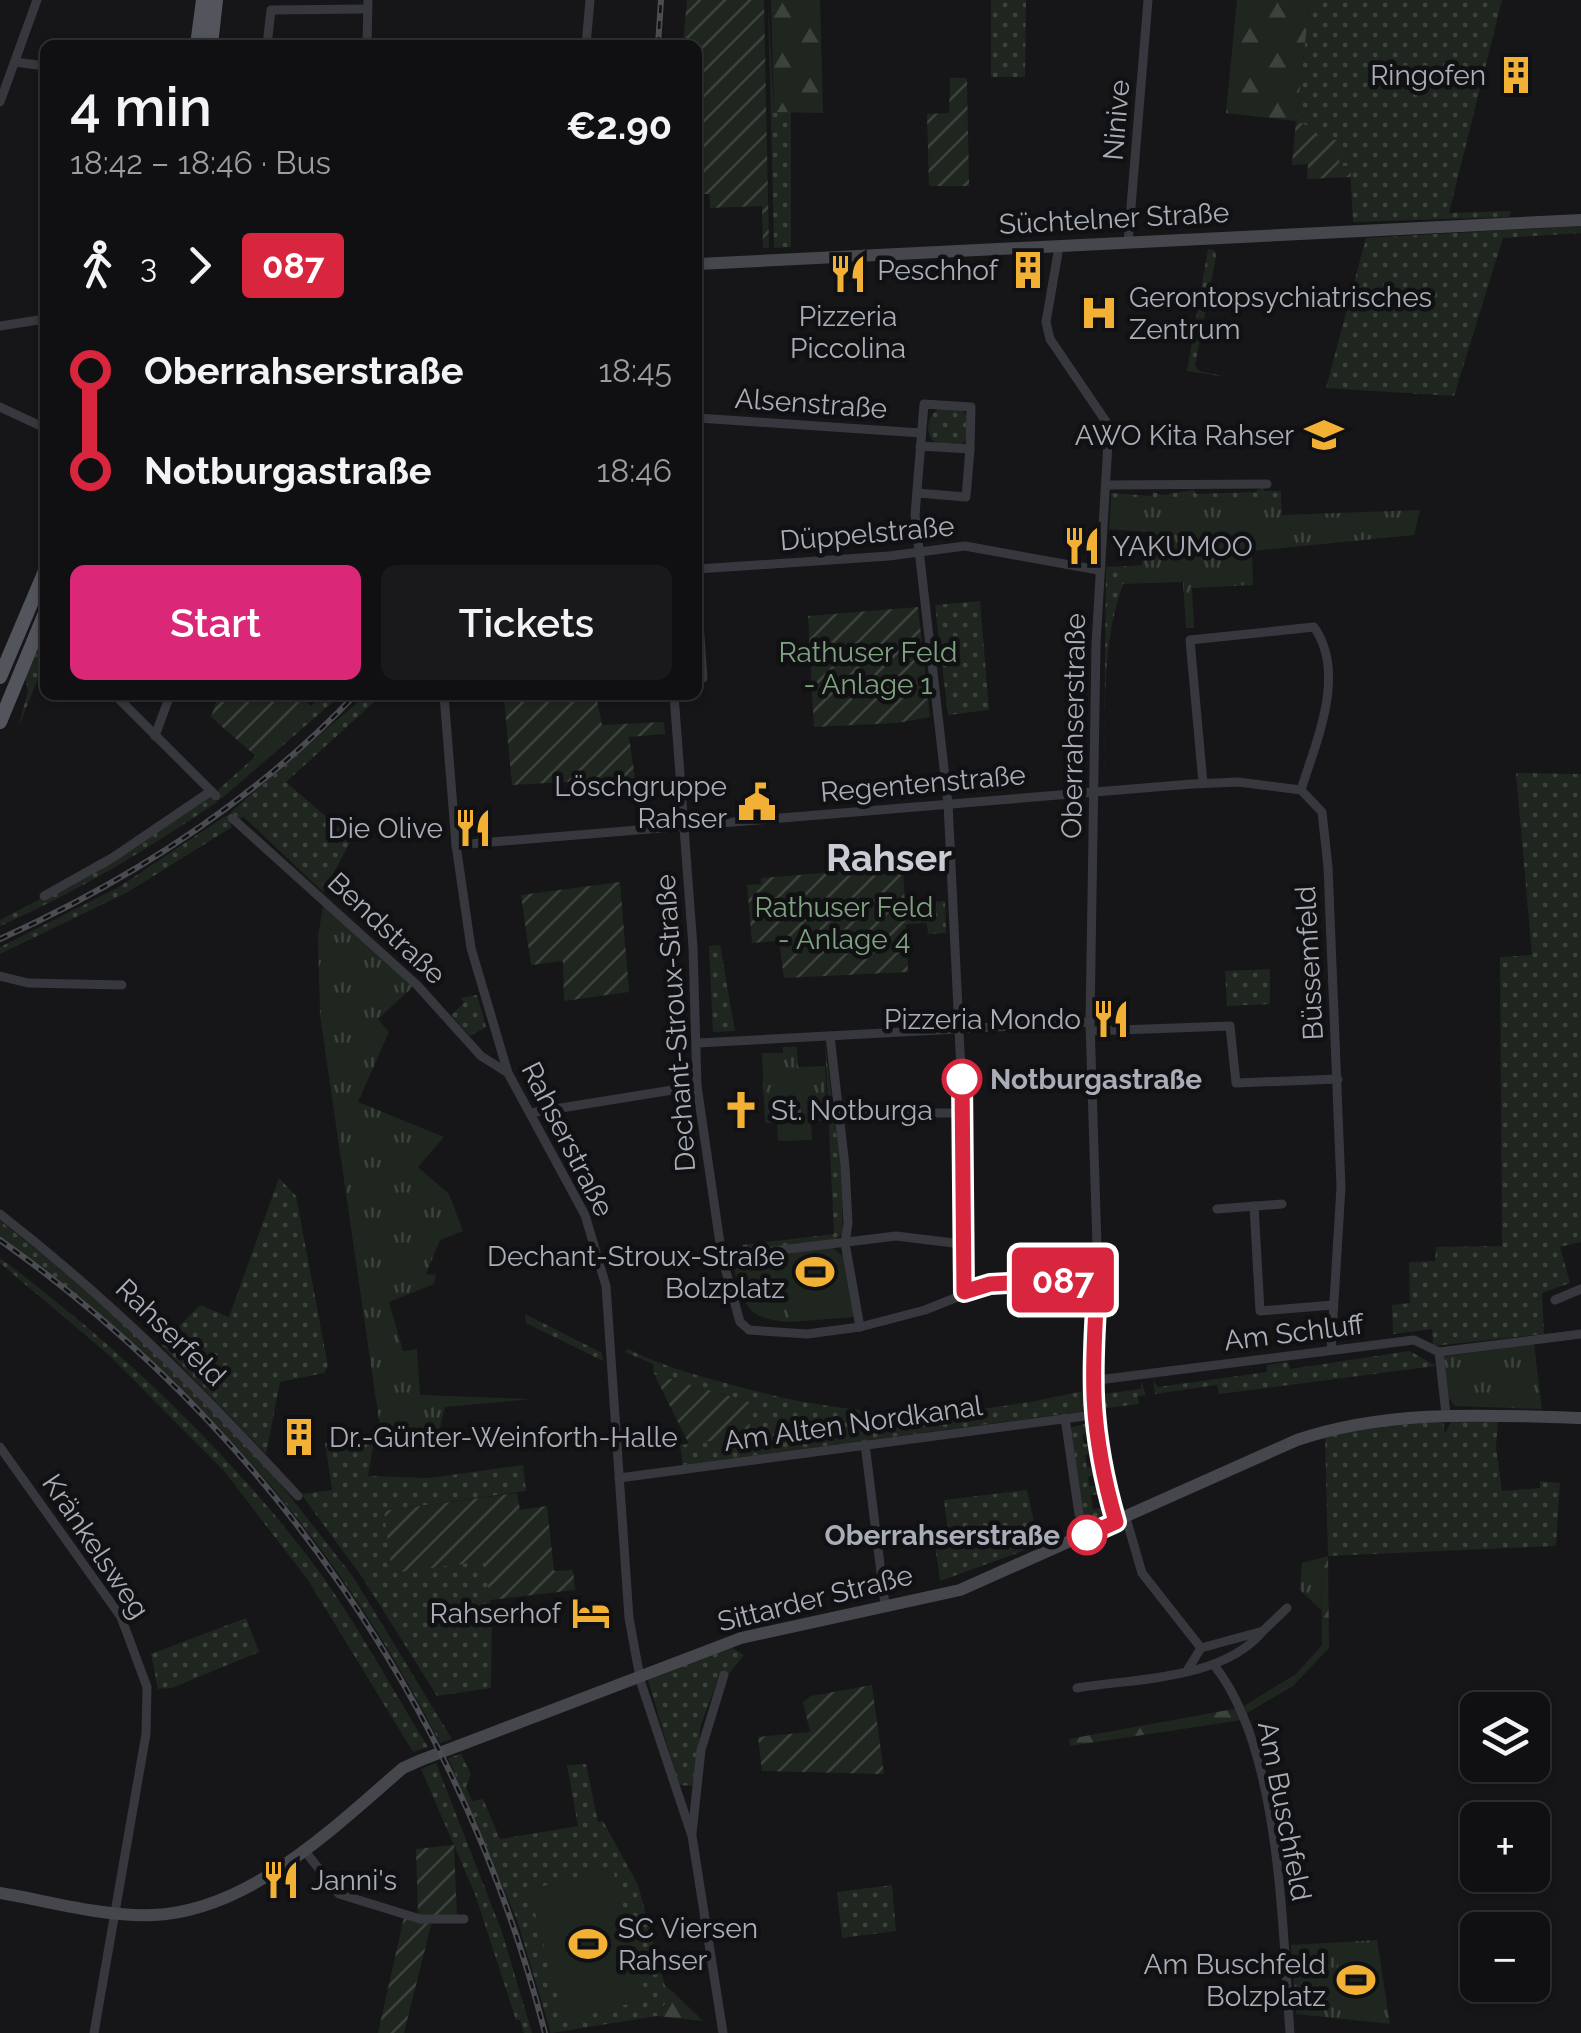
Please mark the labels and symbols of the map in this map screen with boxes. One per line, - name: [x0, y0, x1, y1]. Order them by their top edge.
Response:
- building icon: Ringofen: [1495, 54, 1537, 96]
- place label: Ringofen: [1370, 59, 1486, 92]
- street label: Ninive: [1097, 78, 1136, 162]
- street label: Süchtelner Straße: [998, 196, 1230, 241]
- building icon: Peschhof: [1007, 249, 1049, 291]
- restaurant icon: Pizzeria Piccolina: [827, 253, 869, 295]
- place label: Peschhof: [877, 254, 1000, 287]
- place label: Gerontopsychiatrisches Zentrum: [1129, 281, 1432, 346]
- hospital icon: Gerontopsychiatrisches Zentrum: [1078, 292, 1120, 334]
- place label: Pizzeria Piccolina: [790, 300, 906, 365]
- street label: Alsenstraße: [734, 382, 888, 425]
- school or university icon: AWO Kita Rahser: [1303, 414, 1345, 456]
- place label: AWO Kita Rahser: [1075, 419, 1294, 452]
- street label: Düppelstraße: [778, 509, 956, 558]
- restaurant icon: YAKUMOO: [1061, 525, 1103, 567]
- place label: YAKUMOO: [1112, 530, 1253, 563]
- street label: Oberrahserstraße: [1055, 613, 1092, 839]
- park label: Rathuser Feld - Anlage 1: [779, 636, 957, 701]
- street label: Regentenstraße: [819, 758, 1027, 809]
- place label: Löschgruppe Rahser: [554, 770, 727, 835]
- public building icon: Löschgruppe Rahser: [736, 781, 778, 823]
- restaurant icon: Die Olive: [452, 807, 494, 849]
- place label: Die Olive: [328, 812, 443, 845]
- district label: Rahser: [826, 835, 952, 880]
- street label: Bendstraße: [321, 866, 452, 991]
- street label: Dechant-Stroux-Straße: [649, 873, 702, 1173]
- street label: Büssemfeld: [1289, 885, 1330, 1041]
- park label: Rathuser Feld - Anlage 4: [755, 891, 933, 956]
- restaurant icon: Pizzeria Mondo: [1090, 998, 1132, 1040]
- place label: Pizzeria Mondo: [884, 1003, 1081, 1036]
- street label: Rahserstraße: [514, 1056, 621, 1222]
- marker: Notburgastraße: [943, 1060, 981, 1098]
- place label: Notburgastraße: [990, 1063, 1202, 1096]
- church icon: St. Notburga: [720, 1089, 762, 1131]
- place label: St. Notburga: [771, 1094, 933, 1127]
- place label: Dechant-Stroux-Straße Bolzplatz: [487, 1240, 785, 1305]
- line badge: 087: [1006, 1248, 1120, 1312]
- sports icon: Dechant-Stroux-Straße Bolzplatz: [794, 1251, 836, 1293]
- street label: Rahserfeld: [109, 1272, 232, 1393]
- street label: Am Schluff: [1222, 1307, 1367, 1357]
- street label: Am Alten Nordkanal: [722, 1389, 985, 1458]
- building icon: Dr.-Günter-Weinforth-Halle: [278, 1416, 320, 1458]
- place label: Dr.-Günter-Weinforth-Halle: [329, 1421, 678, 1454]
- street label: Kränkelsweg: [35, 1468, 156, 1625]
- marker: Oberrahserstraße: [1068, 1516, 1106, 1554]
- place label: Oberrahserstraße: [825, 1519, 1060, 1552]
- street label: Sittarder Straße: [714, 1558, 916, 1639]
- hotel icon: Rahserhof: [570, 1592, 612, 1634]
- place label: Rahserhof: [430, 1597, 563, 1630]
- street label: Am Buschfeld: [1251, 1718, 1318, 1904]
- restaurant icon: Janni's: [260, 1859, 302, 1901]
- place label: Janni's: [311, 1864, 397, 1897]
- place label: SC Viersen Rahser: [618, 1912, 758, 1977]
- sports icon: SC Viersen Rahser: [567, 1923, 609, 1965]
- place label: Am Buschfeld Bolzplatz: [1144, 1948, 1326, 2013]
- sports icon: Am Buschfeld Bolzplatz: [1335, 1959, 1377, 2001]

